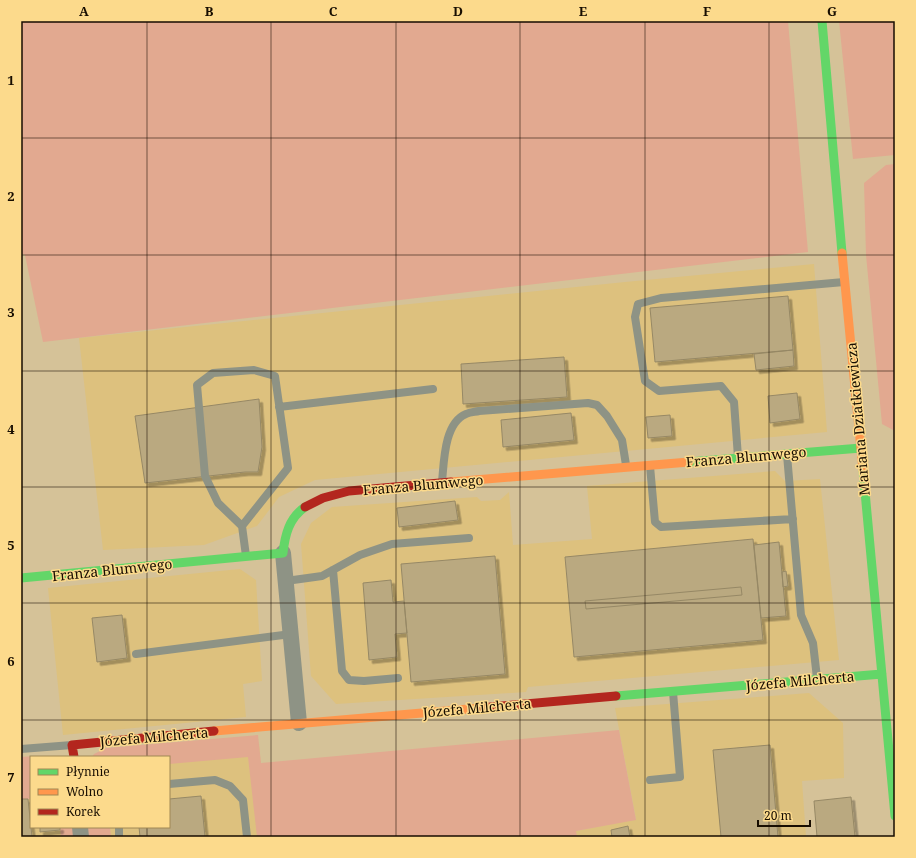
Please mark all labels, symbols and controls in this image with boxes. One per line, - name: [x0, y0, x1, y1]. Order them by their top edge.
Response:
- text: A: [79, 2, 89, 20]
- text: B: [205, 2, 214, 20]
- text: C: [329, 2, 338, 20]
- text: D: [453, 2, 463, 20]
- text: E: [579, 2, 588, 20]
- text: F: [703, 2, 711, 20]
- text: G: [827, 2, 837, 20]
- text: 1: [7, 71, 15, 89]
- text: 2: [7, 187, 15, 205]
- text: 3: [7, 303, 15, 321]
- street label: Mariana Dziatkiewicza: [841, 342, 874, 496]
- text: 4: [7, 420, 15, 438]
- street label: Franza Blumwego: [685, 442, 807, 471]
- street label: Franza Blumwego: [362, 470, 484, 499]
- text: 5: [7, 536, 15, 554]
- street label: Franza Blumwego: [51, 554, 173, 585]
- text: 6: [7, 652, 15, 670]
- street label: Józefa Milcherta: [744, 666, 855, 695]
- street label: Józefa Milcherta: [421, 693, 532, 722]
- street label: Józefa Milcherta: [98, 722, 209, 751]
- legend: [30, 756, 170, 828]
- text: Płynnie: [66, 763, 110, 780]
- text: 7: [7, 768, 15, 786]
- text: Wolno: [66, 783, 103, 800]
- scale bar: [758, 802, 810, 828]
- text: Korek: [66, 803, 101, 820]
- text: 20 m: [764, 807, 792, 824]

